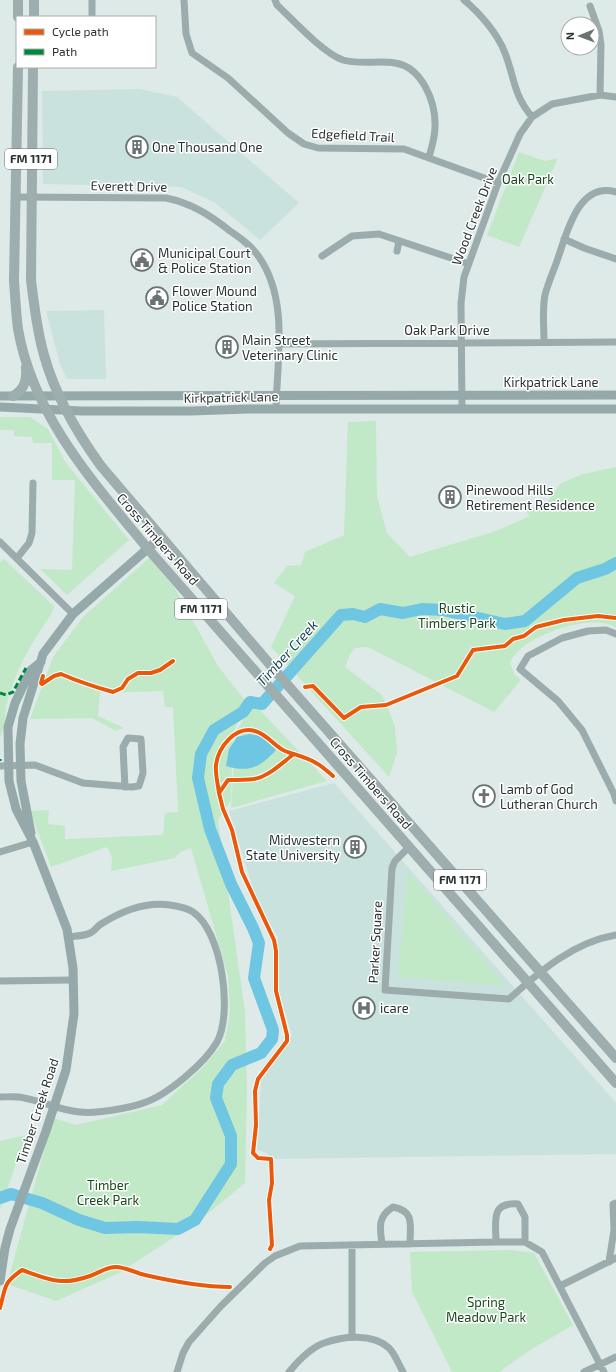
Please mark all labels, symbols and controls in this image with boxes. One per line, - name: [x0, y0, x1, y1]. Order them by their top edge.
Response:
- legend: [16, 16, 156, 68]
- north arrow: [560, 16, 600, 56]
- text: Cycle path: [52, 24, 109, 38]
- text: N: [563, 32, 576, 40]
- text: Path: [52, 44, 77, 58]
- street label: Edgefield Trail: [311, 125, 395, 145]
- building icon: One Thousand One: [124, 134, 150, 160]
- place label: One Thousand One: [152, 139, 263, 155]
- road number: FM 1171: [5, 149, 57, 169]
- street label: Wood Creek Drive: [448, 165, 500, 267]
- park label: Oak Park: [502, 171, 554, 187]
- street label: Everett Drive: [90, 177, 168, 195]
- place label: Municipal Court & Police Station: [158, 245, 252, 276]
- public building icon: Municipal Court & Police Station: [129, 247, 155, 273]
- place label: Flower Mound Police Station: [172, 283, 257, 314]
- public building icon: Flower Mound Police Station: [144, 285, 170, 311]
- street label: Oak Park Drive: [404, 322, 490, 338]
- place label: Main Street Veterinary Clinic: [242, 332, 338, 363]
- building icon: Main Street Veterinary Clinic: [214, 334, 240, 360]
- street label: Kirkpatrick Lane: [504, 374, 598, 390]
- street label: Kirkpatrick Lane: [183, 388, 279, 406]
- place label: Pinewood Hills Retirement Residence: [466, 482, 595, 513]
- building icon: Pinewood Hills Retirement Residence: [437, 484, 463, 510]
- street label: Cross Timbers Road: [114, 490, 202, 588]
- road number: FM 1171: [175, 599, 227, 619]
- park label: Rustic Timbers Park: [418, 600, 496, 631]
- water label: Timber Creek: [252, 616, 321, 689]
- street label: Cross Timbers Road: [327, 734, 415, 832]
- place label: Lamb of God Lutheran Church: [500, 781, 598, 812]
- church icon: Lamb of God Lutheran Church: [471, 783, 497, 809]
- place label: Midwestern State University: [246, 832, 340, 863]
- building icon: Midwestern State University: [342, 834, 368, 860]
- road number: FM 1171: [434, 870, 486, 890]
- street label: Parker Square: [365, 900, 385, 984]
- hospital icon: icare: [351, 995, 377, 1021]
- place label: icare: [380, 1000, 409, 1016]
- street label: Timber Creek Road: [12, 1056, 62, 1166]
- park label: Timber Creek Park: [77, 1177, 140, 1208]
- park label: Spring Meadow Park: [446, 1294, 527, 1325]

